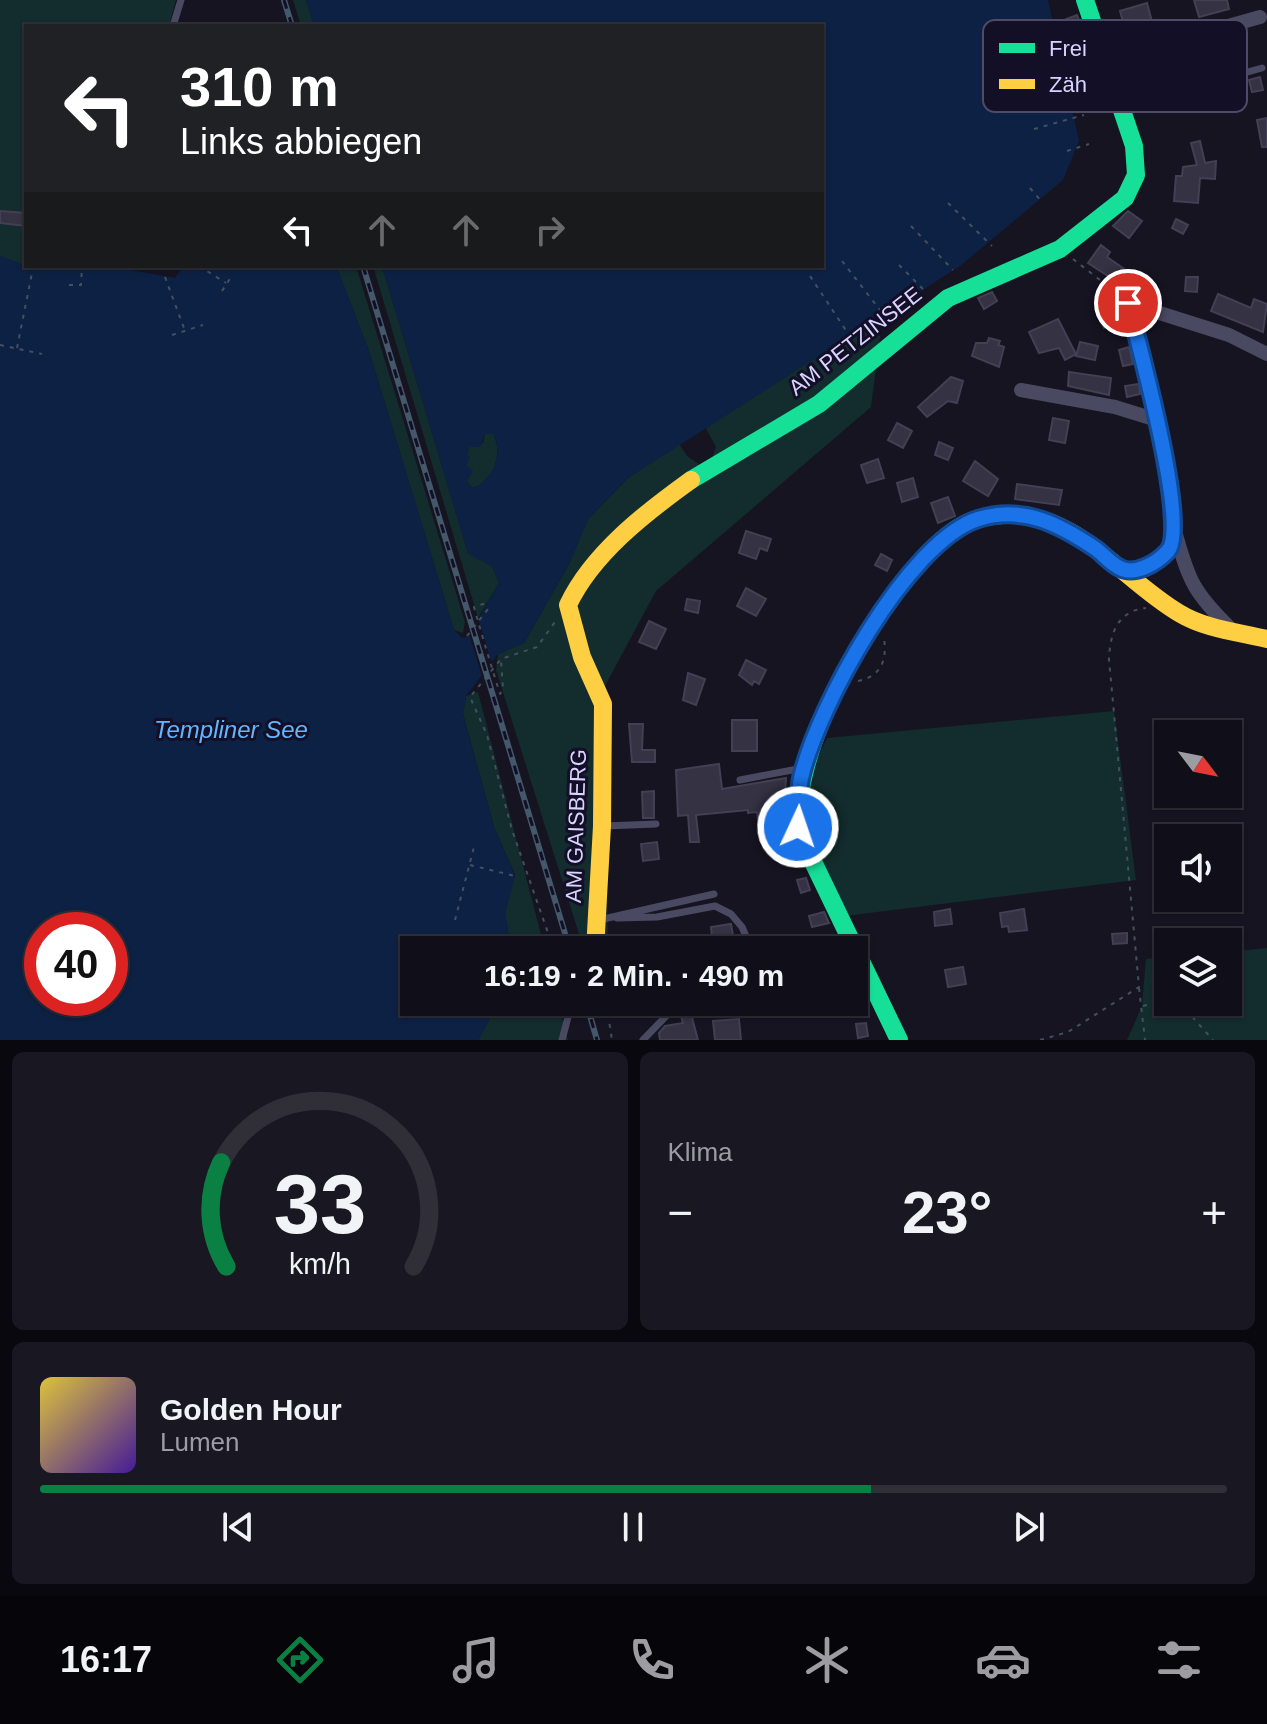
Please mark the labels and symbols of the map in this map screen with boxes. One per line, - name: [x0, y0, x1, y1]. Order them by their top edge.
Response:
- legend: [983, 20, 1247, 112]
- text: Frei: [1049, 36, 1087, 61]
- text: Zäh: [1049, 72, 1087, 97]
- pin: [1094, 269, 1162, 337]
- street label: AM PETZINSEE: [784, 281, 926, 401]
- water label: Templiner See: [154, 716, 308, 743]
- north arrow: [1154, 720, 1242, 808]
- street label: AM GAISBERG: [561, 749, 591, 903]
- position arrow: [756, 785, 840, 869]
- speed limit sign: 40: [24, 912, 128, 1016]

